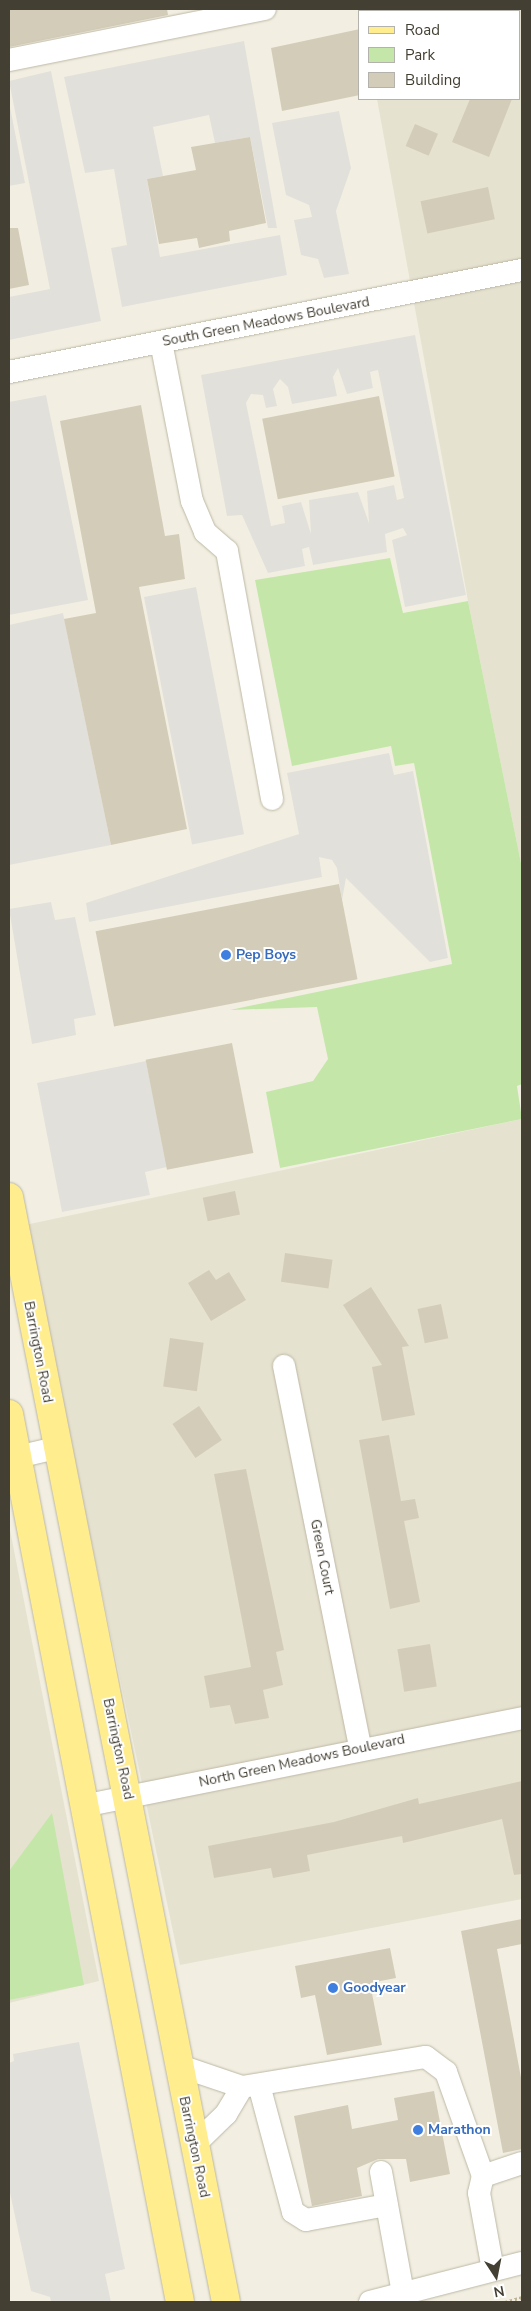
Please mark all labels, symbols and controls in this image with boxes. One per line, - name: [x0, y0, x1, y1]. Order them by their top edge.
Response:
- legend: [358, 10, 521, 100]
- text: Road: [405, 20, 440, 40]
- text: Park: [405, 45, 435, 65]
- text: Building: [405, 70, 461, 90]
- street label: South Green Meadows Boulevard: [161, 294, 371, 350]
- place label: Pep Boys: [236, 947, 296, 963]
- marker: Pep Boys: [220, 949, 232, 961]
- street label: Barrington Road: [20, 1300, 56, 1404]
- street label: Green Court: [306, 1518, 338, 1596]
- street label: Barrington Road: [99, 1697, 137, 1801]
- street label: North Green Meadows Boulevard: [197, 1731, 407, 1791]
- place label: Goodyear: [343, 1980, 406, 1996]
- marker: Goodyear: [327, 1982, 339, 1994]
- street label: Barrington Road: [175, 2095, 213, 2199]
- place label: Marathon: [428, 2122, 491, 2138]
- marker: Marathon: [412, 2124, 424, 2136]
- north arrow: [471, 2251, 521, 2301]
- text: N: [492, 2281, 506, 2302]

